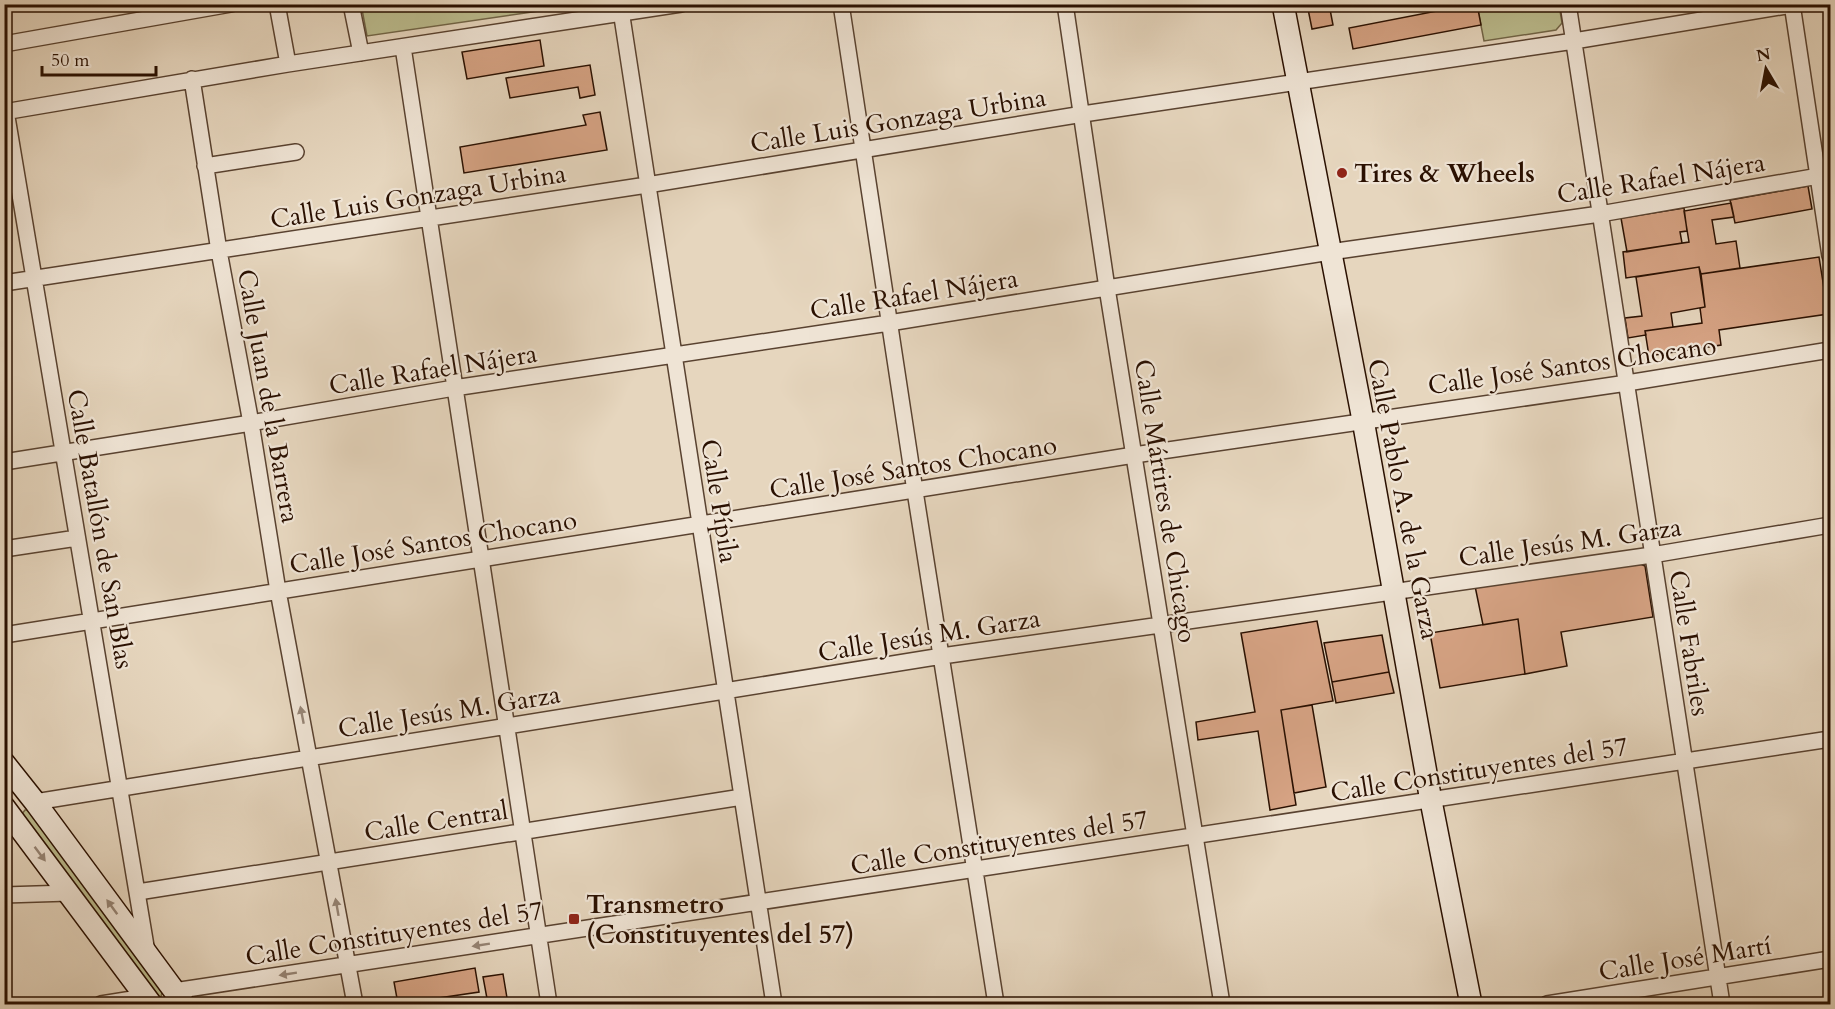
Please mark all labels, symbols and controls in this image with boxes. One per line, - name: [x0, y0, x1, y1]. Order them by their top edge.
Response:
- scale bar: [42, 39, 156, 77]
- north arrow: [1736, 39, 1796, 99]
- text: N: [1755, 43, 1772, 67]
- text: 50 m: [51, 48, 90, 73]
- street label: Calle Luis Gonzaga Urbina: [748, 80, 1049, 161]
- street label: Calle Rafael Nájera: [1555, 145, 1768, 212]
- street label: Calle Luis Gonzaga Urbina: [268, 156, 569, 237]
- place label: Tires & Wheels: [1354, 156, 1535, 191]
- marker: Tires & Wheels: [1335, 166, 1349, 180]
- street label: Calle Rafael Nájera: [808, 261, 1021, 328]
- street label: Calle Juan de la Barrera: [229, 266, 308, 526]
- street label: Calle José Santos Chocano: [1426, 328, 1718, 403]
- street label: Calle Rafael Nájera: [327, 336, 540, 403]
- street label: Calle Pablo A. de la Garza: [1359, 356, 1448, 642]
- street label: Calle Mártires de Chicago: [1126, 357, 1205, 645]
- street label: Calle Batallón de San Blas: [59, 386, 142, 672]
- street label: Calle José Santos Chocano: [767, 427, 1059, 508]
- street label: Calle Pípila: [692, 437, 747, 565]
- street label: Calle José Santos Chocano: [287, 502, 579, 583]
- street label: Calle Jesús M. Garza: [1456, 510, 1684, 575]
- street label: Calle Fabriles: [1661, 568, 1718, 718]
- street label: Calle Jesús M. Garza: [815, 601, 1043, 670]
- street label: Calle Jesús M. Garza: [335, 677, 563, 746]
- one-way arrow: [297, 706, 306, 725]
- street label: Calle Constituyentes del 57: [1328, 729, 1630, 810]
- street label: Calle Central: [362, 793, 511, 850]
- street label: Calle Constituyentes del 57: [848, 802, 1150, 883]
- one-way arrow: [33, 846, 46, 862]
- place label: Transmetro (Constituyentes del 57): [586, 887, 854, 952]
- street label: Calle Constituyentes del 57: [243, 893, 545, 974]
- one-way arrow: [332, 897, 341, 916]
- one-way arrow: [106, 899, 118, 915]
- marker: Transmetro (Constituyentes del 57): [567, 912, 581, 926]
- street label: Calle José Martí: [1596, 928, 1774, 989]
- one-way arrow: [471, 940, 490, 949]
- one-way arrow: [278, 969, 297, 978]

